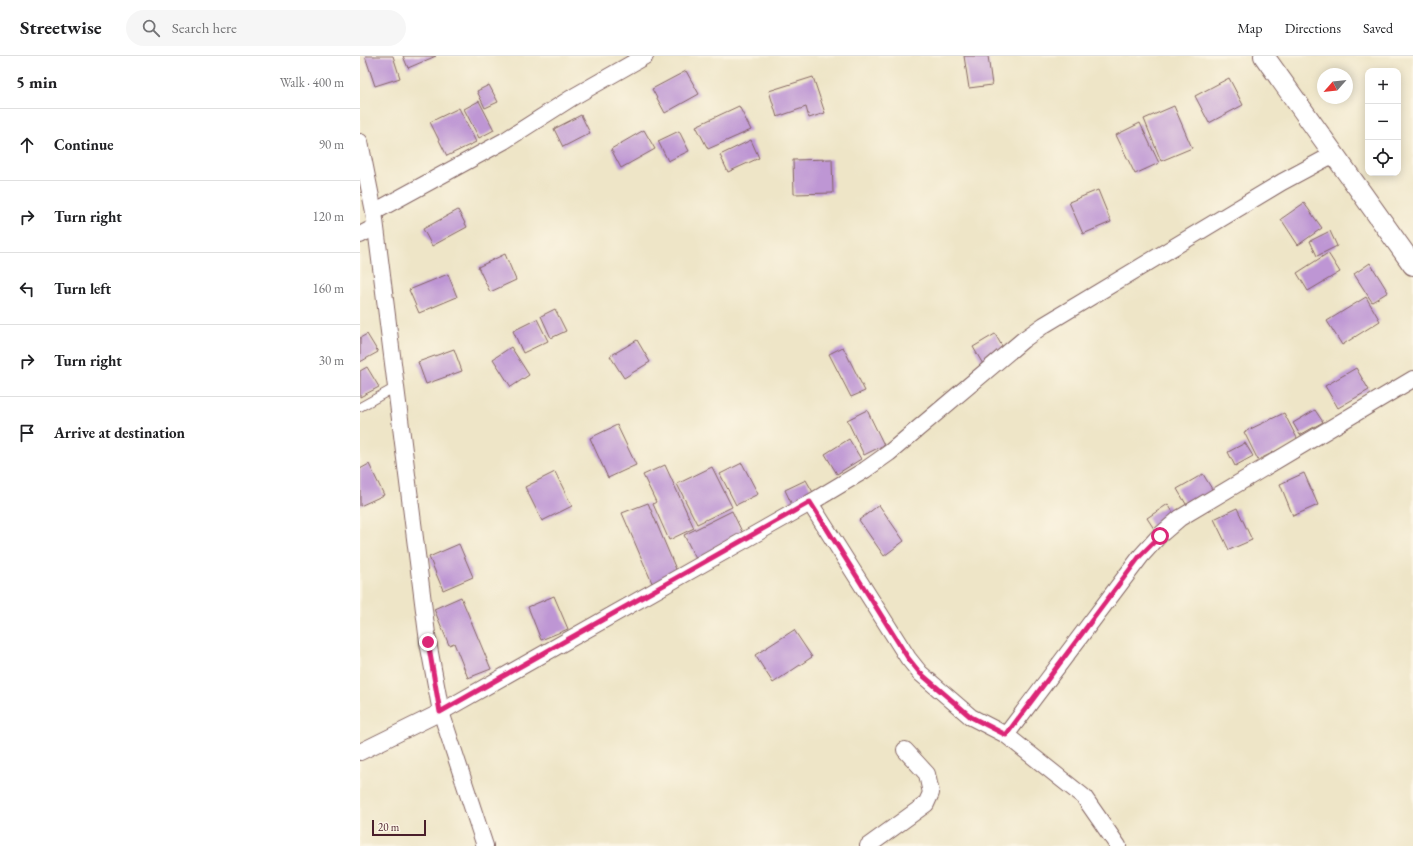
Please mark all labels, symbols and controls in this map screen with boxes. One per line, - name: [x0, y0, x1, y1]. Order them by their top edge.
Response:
- search box: [126, 10, 406, 46]
- text: Streetwise: [20, 15, 102, 40]
- icon: search: [140, 17, 162, 39]
- text: Search here: [172, 18, 237, 37]
- text: Map: [1237, 19, 1263, 37]
- text: Directions: [1285, 19, 1341, 37]
- text: Saved: [1363, 19, 1393, 37]
- north arrow: [1317, 68, 1353, 104]
- map controls: [1365, 68, 1401, 176]
- button: +: [1365, 68, 1401, 104]
- text: 5 min: [16, 71, 57, 93]
- text: Walk · 400 m: [280, 74, 344, 91]
- button: −: [1365, 104, 1401, 140]
- icon: ahead: [16, 134, 38, 156]
- text: Continue: [54, 135, 114, 154]
- text: 90 m: [319, 136, 344, 153]
- button: locate: [1365, 140, 1401, 176]
- icon: right: [16, 206, 38, 228]
- text: Turn right: [54, 207, 122, 226]
- text: 120 m: [313, 208, 344, 225]
- icon: left: [16, 278, 38, 300]
- text: Turn left: [54, 279, 111, 298]
- text: 160 m: [313, 280, 344, 297]
- icon: right: [16, 350, 38, 372]
- text: Turn right: [54, 351, 122, 370]
- text: 30 m: [319, 352, 344, 369]
- icon: arrive: [16, 422, 38, 444]
- text: Arrive at destination: [54, 423, 185, 442]
- route start: [1151, 527, 1169, 545]
- route end: [419, 633, 437, 651]
- scale bar: [372, 818, 426, 837]
- text: 20 m: [378, 820, 399, 834]

